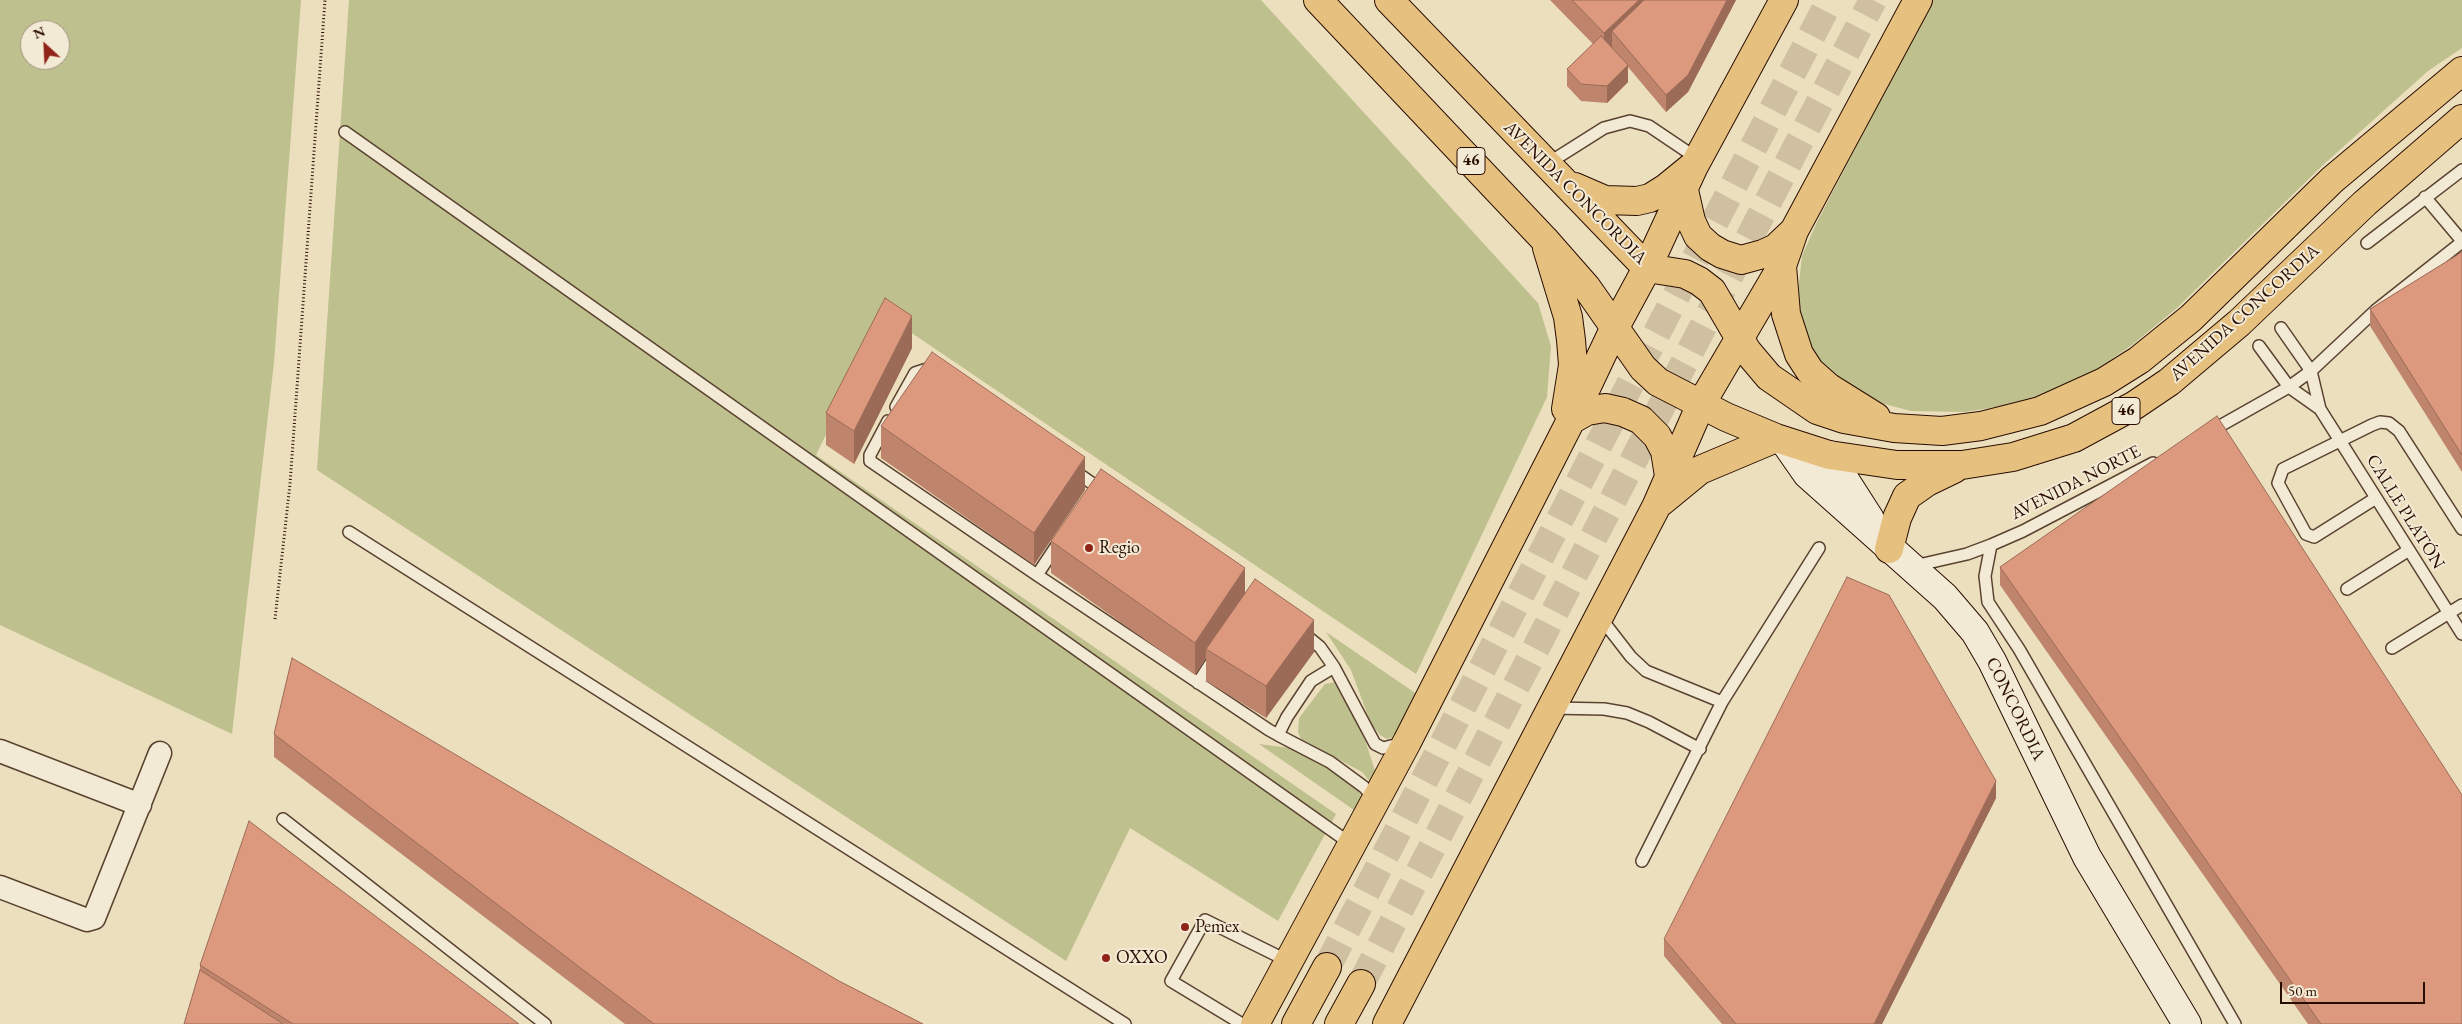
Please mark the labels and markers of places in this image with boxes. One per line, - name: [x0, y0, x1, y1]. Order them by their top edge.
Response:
- place label: Regio: [1099, 537, 1140, 559]
- marker: Regio: [1083, 542, 1095, 554]
- place label: Pemex: [1195, 916, 1240, 938]
- marker: Pemex: [1179, 921, 1191, 933]
- place label: OXXO: [1116, 947, 1168, 969]
- marker: OXXO: [1100, 952, 1112, 964]

